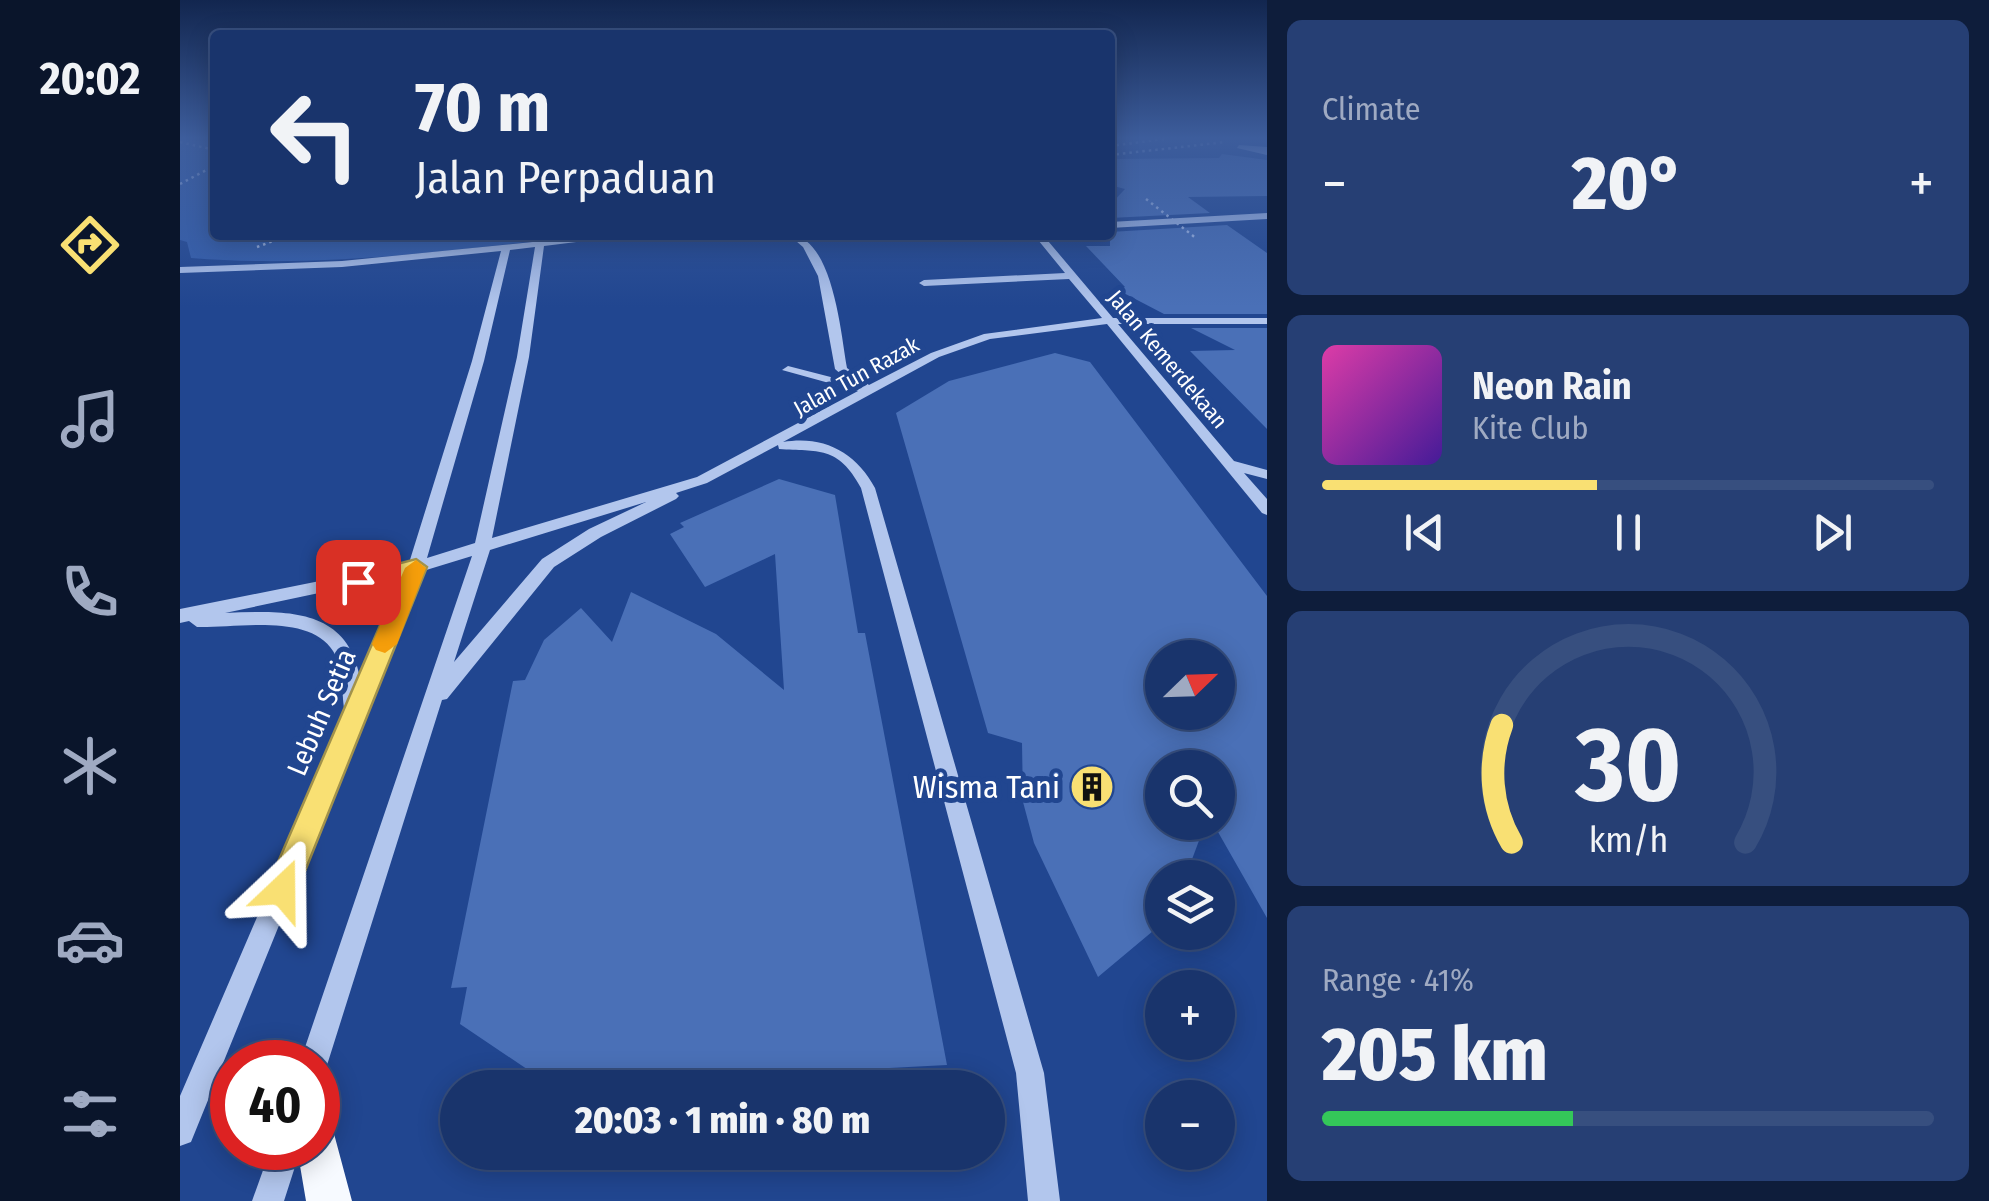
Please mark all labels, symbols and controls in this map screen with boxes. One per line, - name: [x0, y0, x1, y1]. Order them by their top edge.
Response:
- text: 20:02: [40, 52, 140, 106]
- text: 70 m: [415, 66, 550, 150]
- icon: left: [250, 70, 380, 200]
- text: Climate: [1322, 90, 1421, 128]
- text: 20°: [1572, 139, 1684, 229]
- text: Jalan Perpaduan: [415, 151, 716, 205]
- text: −: [1322, 151, 1347, 217]
- text: +: [1909, 151, 1934, 217]
- icon: directions: [55, 210, 125, 280]
- street label: Jalan Kemerdekaan: [1102, 285, 1233, 434]
- street label: Jalan Tun Razak: [789, 330, 924, 422]
- text: Neon Rain: [1472, 363, 1632, 409]
- icon: music: [55, 384, 125, 454]
- text: Kite Club: [1472, 409, 1588, 447]
- icon: previous: [1397, 505, 1452, 560]
- icon: pause: [1601, 505, 1656, 560]
- icon: next: [1805, 505, 1860, 560]
- pin: [316, 540, 401, 625]
- icon: arrive: [331, 555, 386, 610]
- icon: phone: [55, 557, 125, 627]
- north arrow: [1145, 640, 1235, 730]
- map controls: [1145, 640, 1235, 1170]
- street label: Lebuh Setia: [280, 644, 363, 780]
- text: 30: [1574, 703, 1681, 828]
- icon: climate: [55, 731, 125, 801]
- button: search: [1145, 750, 1235, 840]
- building icon: Wisma Tani: [1069, 764, 1115, 810]
- place label: Wisma Tani: [913, 768, 1060, 806]
- text: km/h: [1588, 819, 1668, 861]
- position arrow: [230, 838, 334, 942]
- button: layers: [1145, 860, 1235, 950]
- icon: car: [55, 905, 125, 975]
- text: Range · 41%: [1322, 961, 1474, 999]
- button: +: [1145, 970, 1235, 1060]
- text: 205 km: [1322, 1010, 1548, 1100]
- speed limit sign: 40: [210, 1040, 340, 1170]
- icon: filters: [55, 1079, 125, 1149]
- button: −: [1145, 1080, 1235, 1170]
- text: 20:03 · 1 min · 80 m: [575, 1097, 870, 1143]

